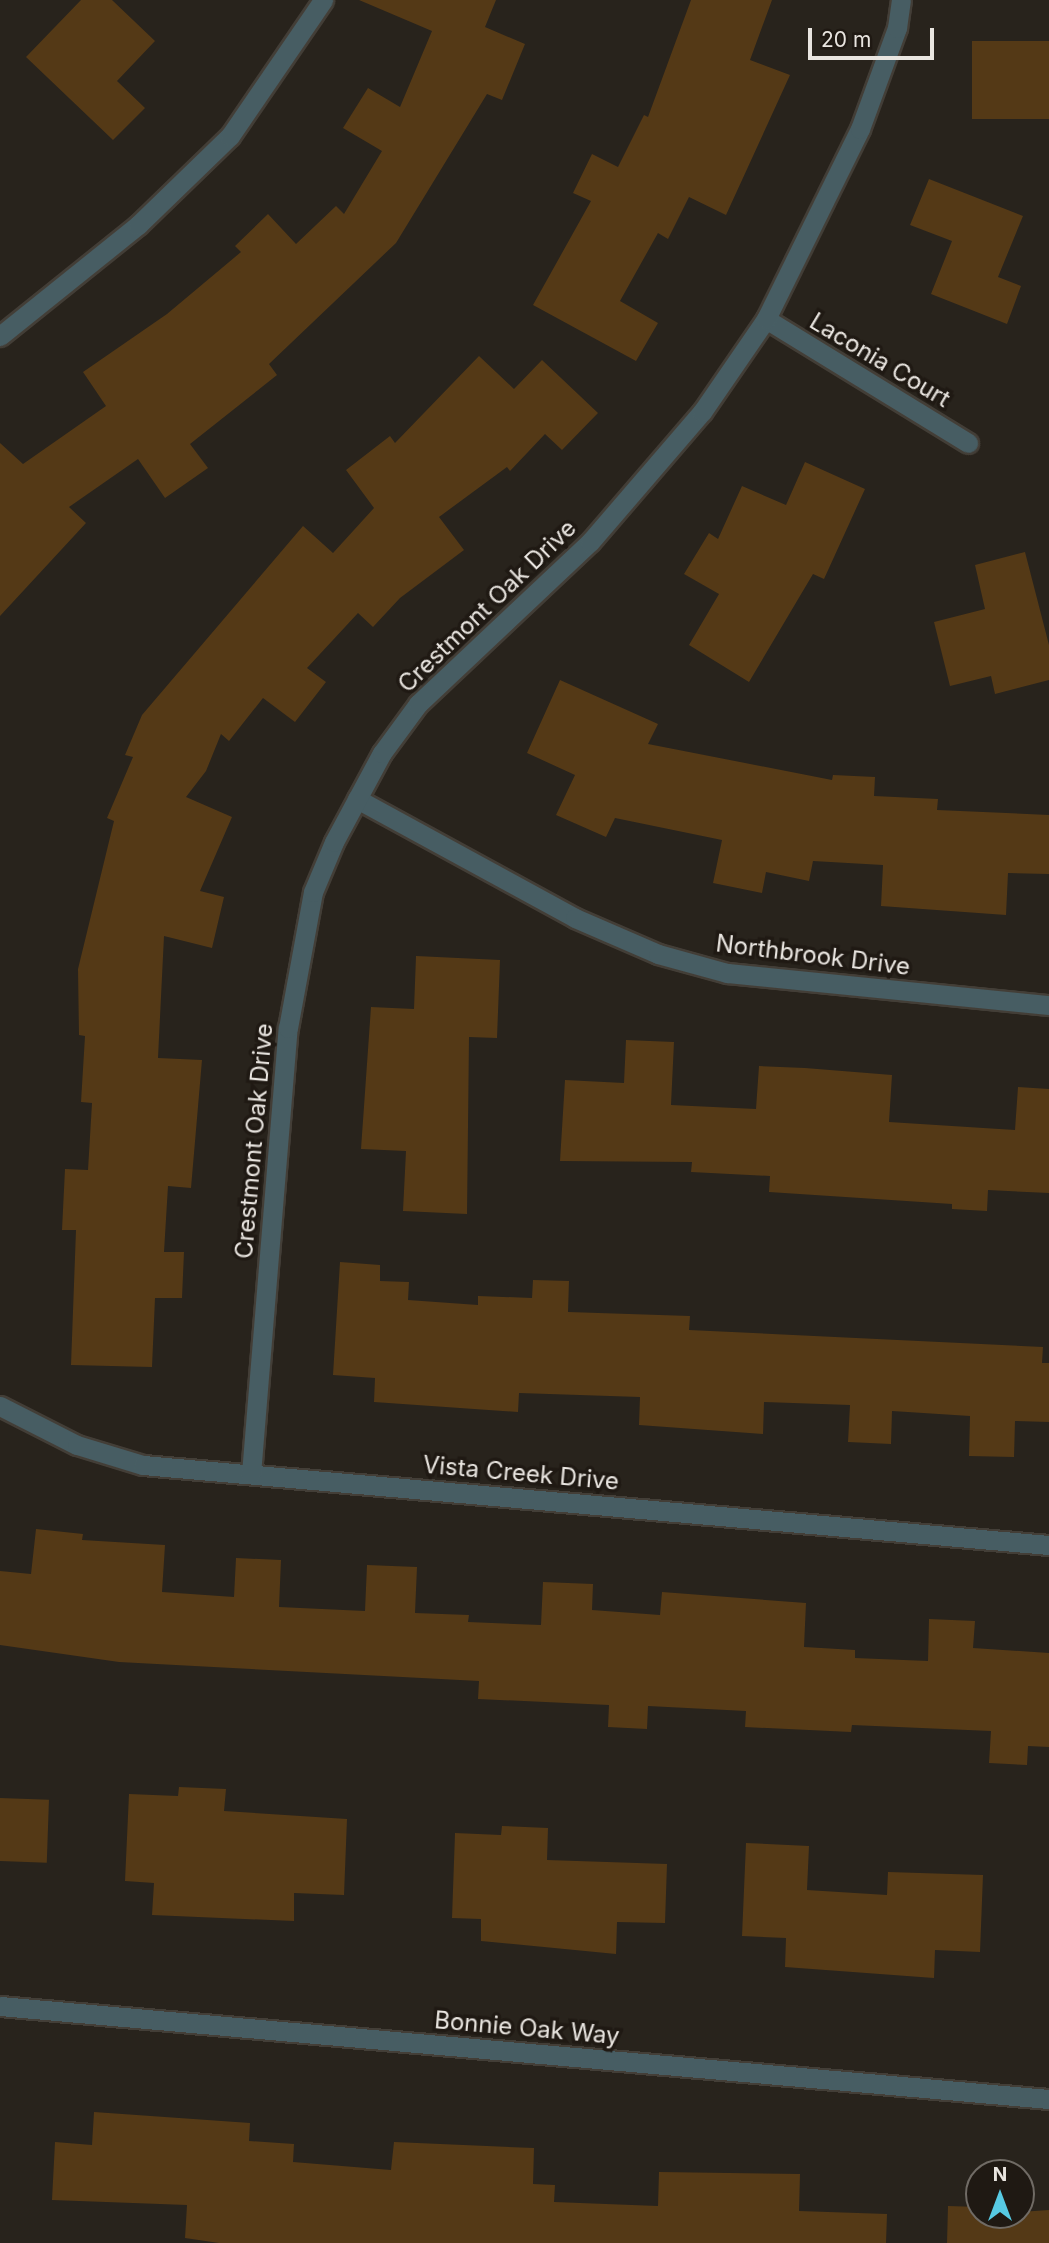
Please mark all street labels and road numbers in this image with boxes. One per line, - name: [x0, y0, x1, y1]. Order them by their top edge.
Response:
- street label: Laconia Court: [805, 307, 955, 413]
- street label: Crestmont Oak Drive: [392, 514, 582, 698]
- street label: Northbrook Drive: [714, 929, 912, 981]
- street label: Crestmont Oak Drive: [229, 1022, 279, 1260]
- street label: Vista Creek Drive: [422, 1450, 620, 1496]
- street label: Bonnie Oak Way: [433, 2006, 621, 2050]

